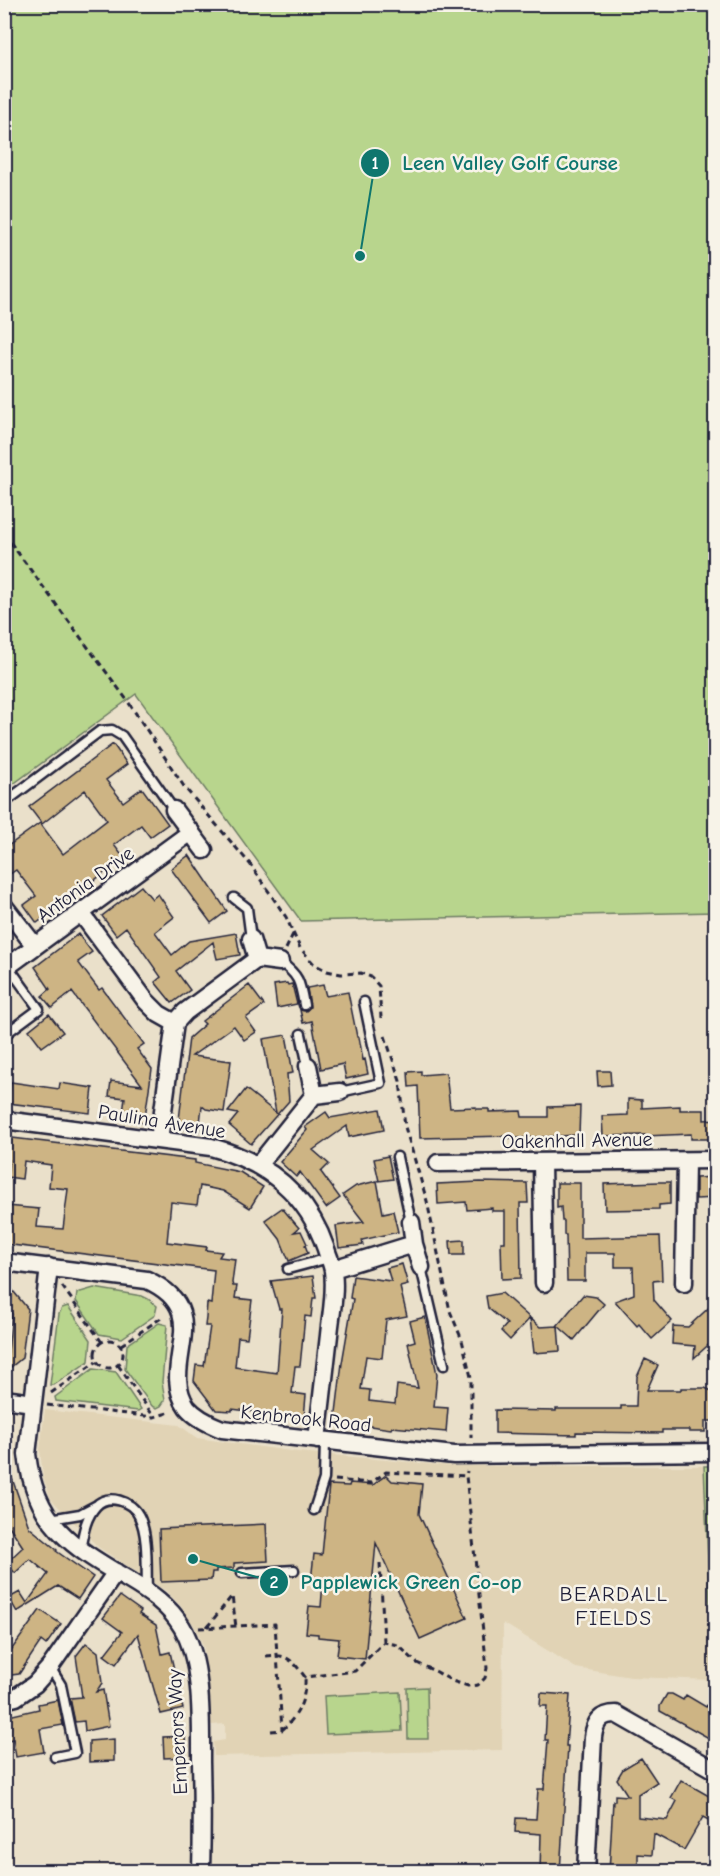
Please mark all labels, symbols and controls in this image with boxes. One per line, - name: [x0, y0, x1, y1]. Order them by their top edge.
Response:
- callout: Leen Valley Golf Course: [360, 143, 630, 182]
- text: Leen Valley Golf Course: [402, 151, 618, 175]
- text: 1: [371, 153, 379, 174]
- street label: Antonia Drive: [32, 842, 138, 927]
- street label: Paulina Avenue: [97, 1100, 227, 1143]
- street label: Oakenhall Avenue: [501, 1128, 653, 1153]
- street label: Kenbrook Road: [239, 1400, 372, 1437]
- callout: Papplewick Green Co-op: [259, 1562, 534, 1601]
- text: Papplewick Green Co-op: [300, 1570, 522, 1594]
- text: 2: [270, 1572, 279, 1593]
- district label: BEARDALL FIELDS: [560, 1582, 668, 1630]
- street label: Emperors Way: [163, 1669, 192, 1795]

